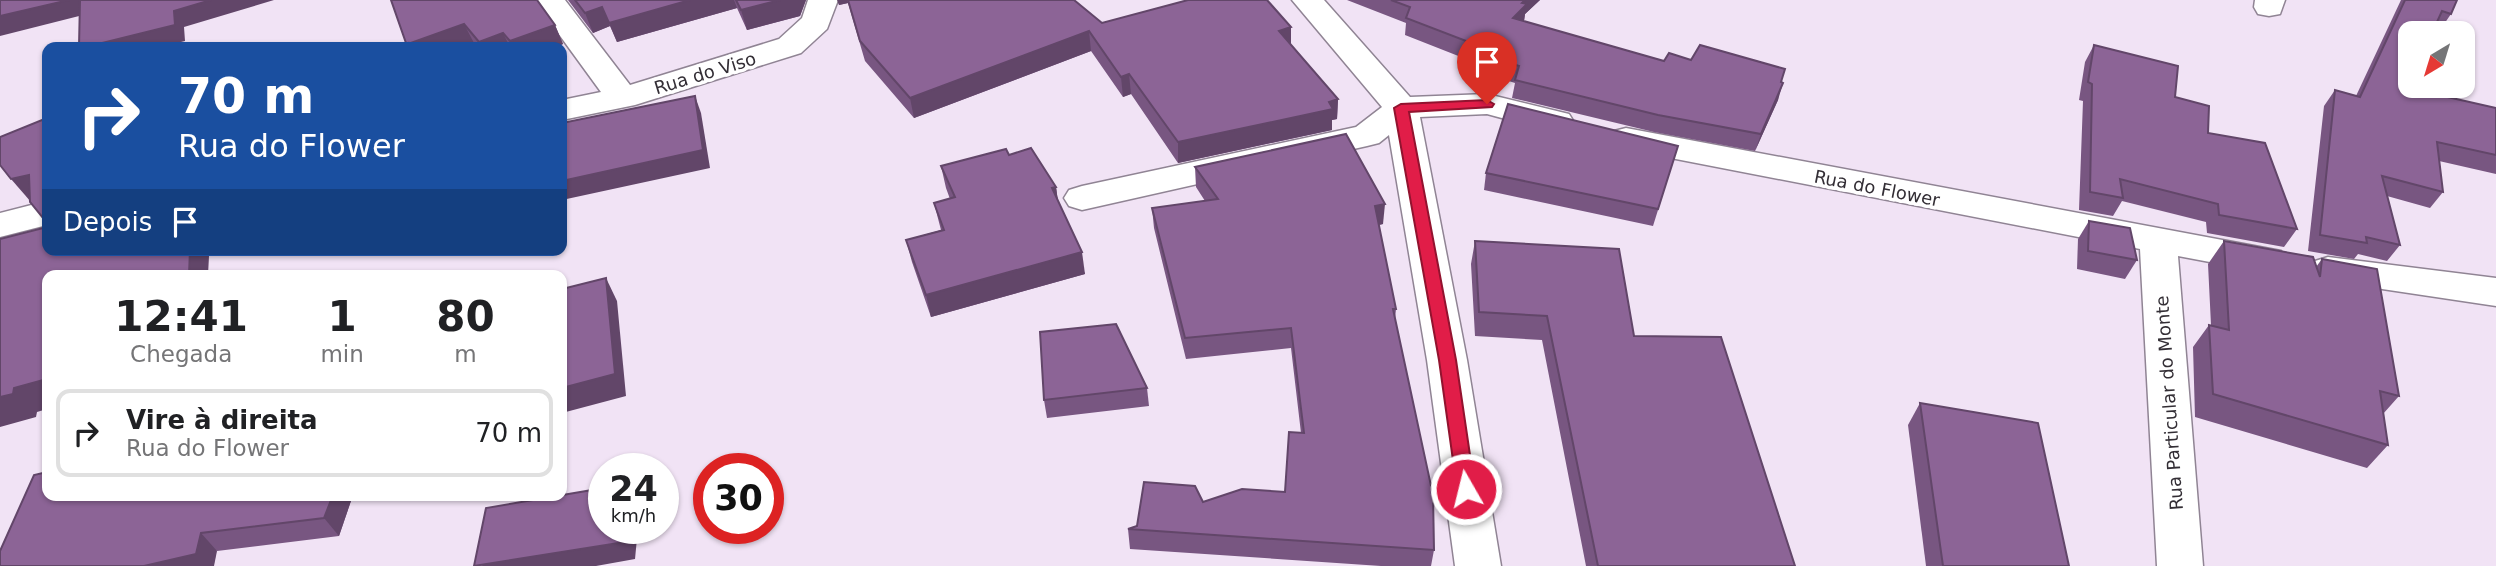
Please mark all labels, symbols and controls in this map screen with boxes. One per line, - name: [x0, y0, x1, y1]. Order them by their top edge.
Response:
- north arrow: [2398, 21, 2474, 98]
- map controls: [2398, 21, 2475, 98]
- pin: [1457, 32, 1517, 104]
- icon: arrive: [1468, 43, 1506, 81]
- street label: Rua do Viso: [652, 48, 758, 98]
- text: 70 m: [178, 68, 314, 125]
- icon: right: [63, 70, 154, 161]
- text: Rua do Flower: [178, 127, 405, 165]
- street label: Rua do Flower: [1812, 166, 1942, 211]
- icon: arrive: [166, 203, 204, 241]
- text: Depois: [63, 207, 152, 237]
- text: 12:41: [114, 292, 248, 341]
- text: 1: [327, 292, 357, 341]
- text: 80: [436, 292, 495, 341]
- street label: Rua Particular do Monte: [2151, 295, 2187, 511]
- text: Chegada: [130, 341, 232, 367]
- text: min: [320, 341, 364, 367]
- text: m: [454, 341, 477, 367]
- text: Vire à direita: [126, 405, 318, 435]
- icon: right: [67, 414, 105, 452]
- text: 70 m: [475, 418, 542, 448]
- text: Rua do Flower: [126, 435, 289, 461]
- position arrow: [1429, 452, 1503, 526]
- speed limit sign: 30: [693, 453, 784, 544]
- text: 24: [609, 469, 658, 509]
- text: km/h: [611, 505, 656, 526]

